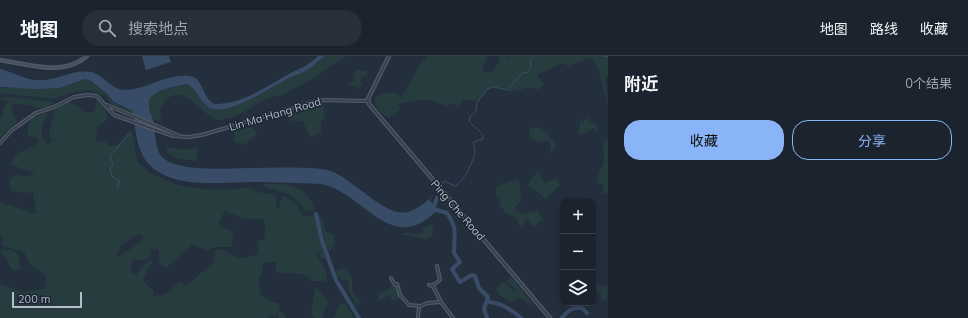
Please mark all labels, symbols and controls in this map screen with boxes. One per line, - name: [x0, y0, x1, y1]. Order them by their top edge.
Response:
- search box: [82, 10, 362, 46]
- text: 地图: [20, 17, 58, 41]
- icon: search: [96, 17, 118, 39]
- text: 搜索地点: [128, 19, 188, 38]
- text: 地图: [820, 20, 848, 38]
- text: 路线: [870, 20, 898, 38]
- text: 收藏: [920, 20, 948, 38]
- text: 附近: [624, 73, 658, 94]
- text: 0个结果: [905, 75, 952, 91]
- street label: Lin Ma Hang Road: [228, 94, 322, 134]
- button: 收藏: [624, 120, 784, 160]
- button: 分享: [792, 120, 952, 160]
- street label: Ping Che Road: [428, 177, 488, 243]
- map controls: [560, 198, 596, 306]
- button: +: [560, 198, 596, 234]
- button: −: [560, 234, 596, 270]
- button: layers: [560, 270, 596, 306]
- scale bar: [12, 290, 82, 309]
- text: 200 m: [18, 292, 50, 306]

